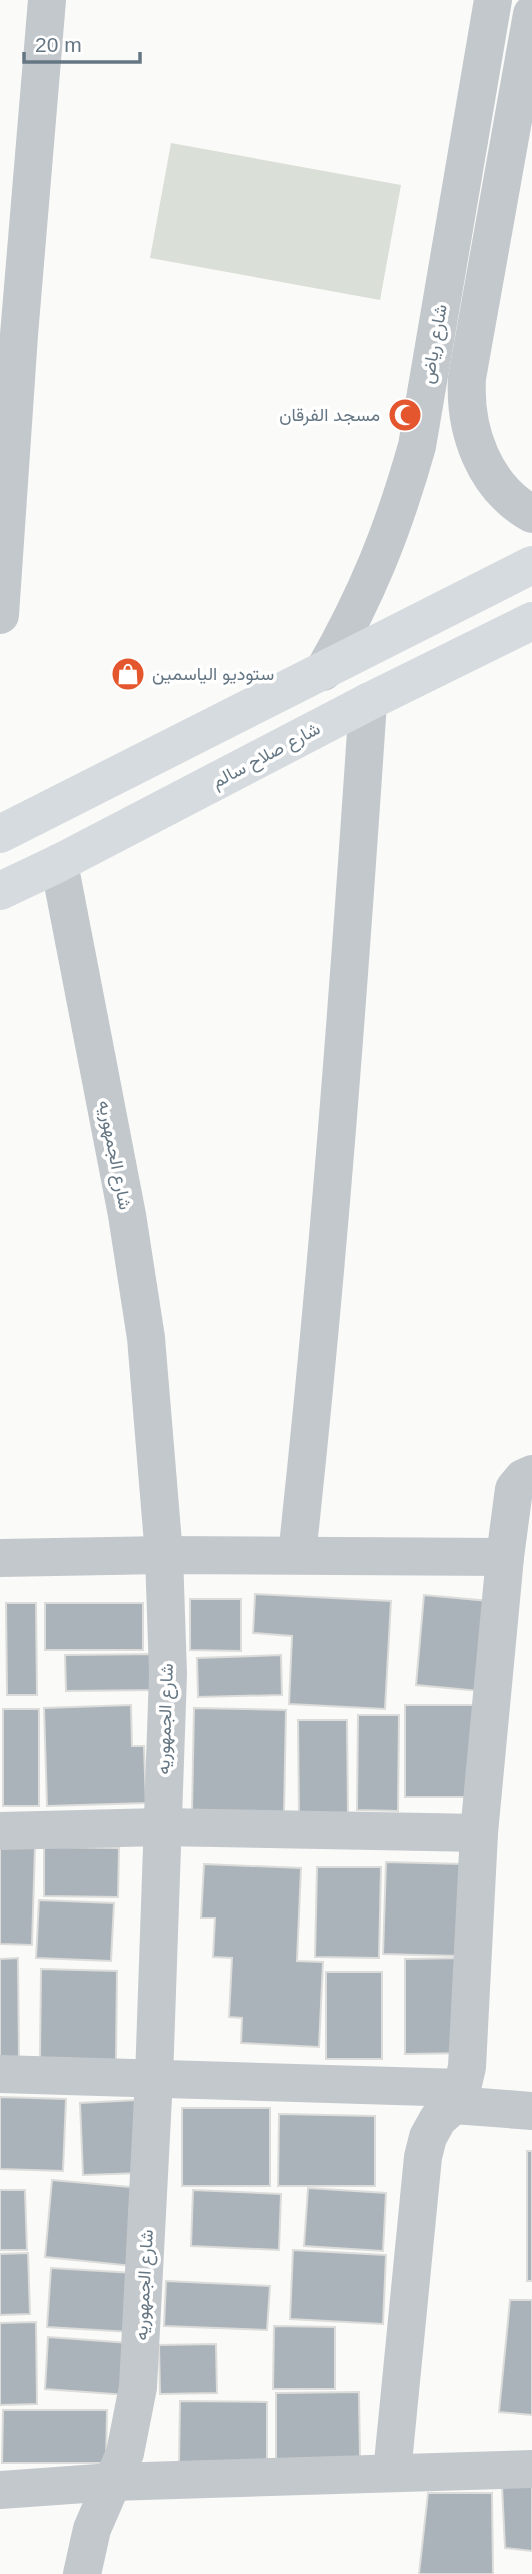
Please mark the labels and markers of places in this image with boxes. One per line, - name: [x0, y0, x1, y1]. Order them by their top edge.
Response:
- mosque icon: مسجد الفرقان: [386, 396, 424, 434]
- place label: مسجد الفرقان: [279, 405, 380, 426]
- shop icon: ستوديو الياسمين: [109, 655, 147, 693]
- place label: ستوديو الياسمين: [152, 664, 274, 685]

